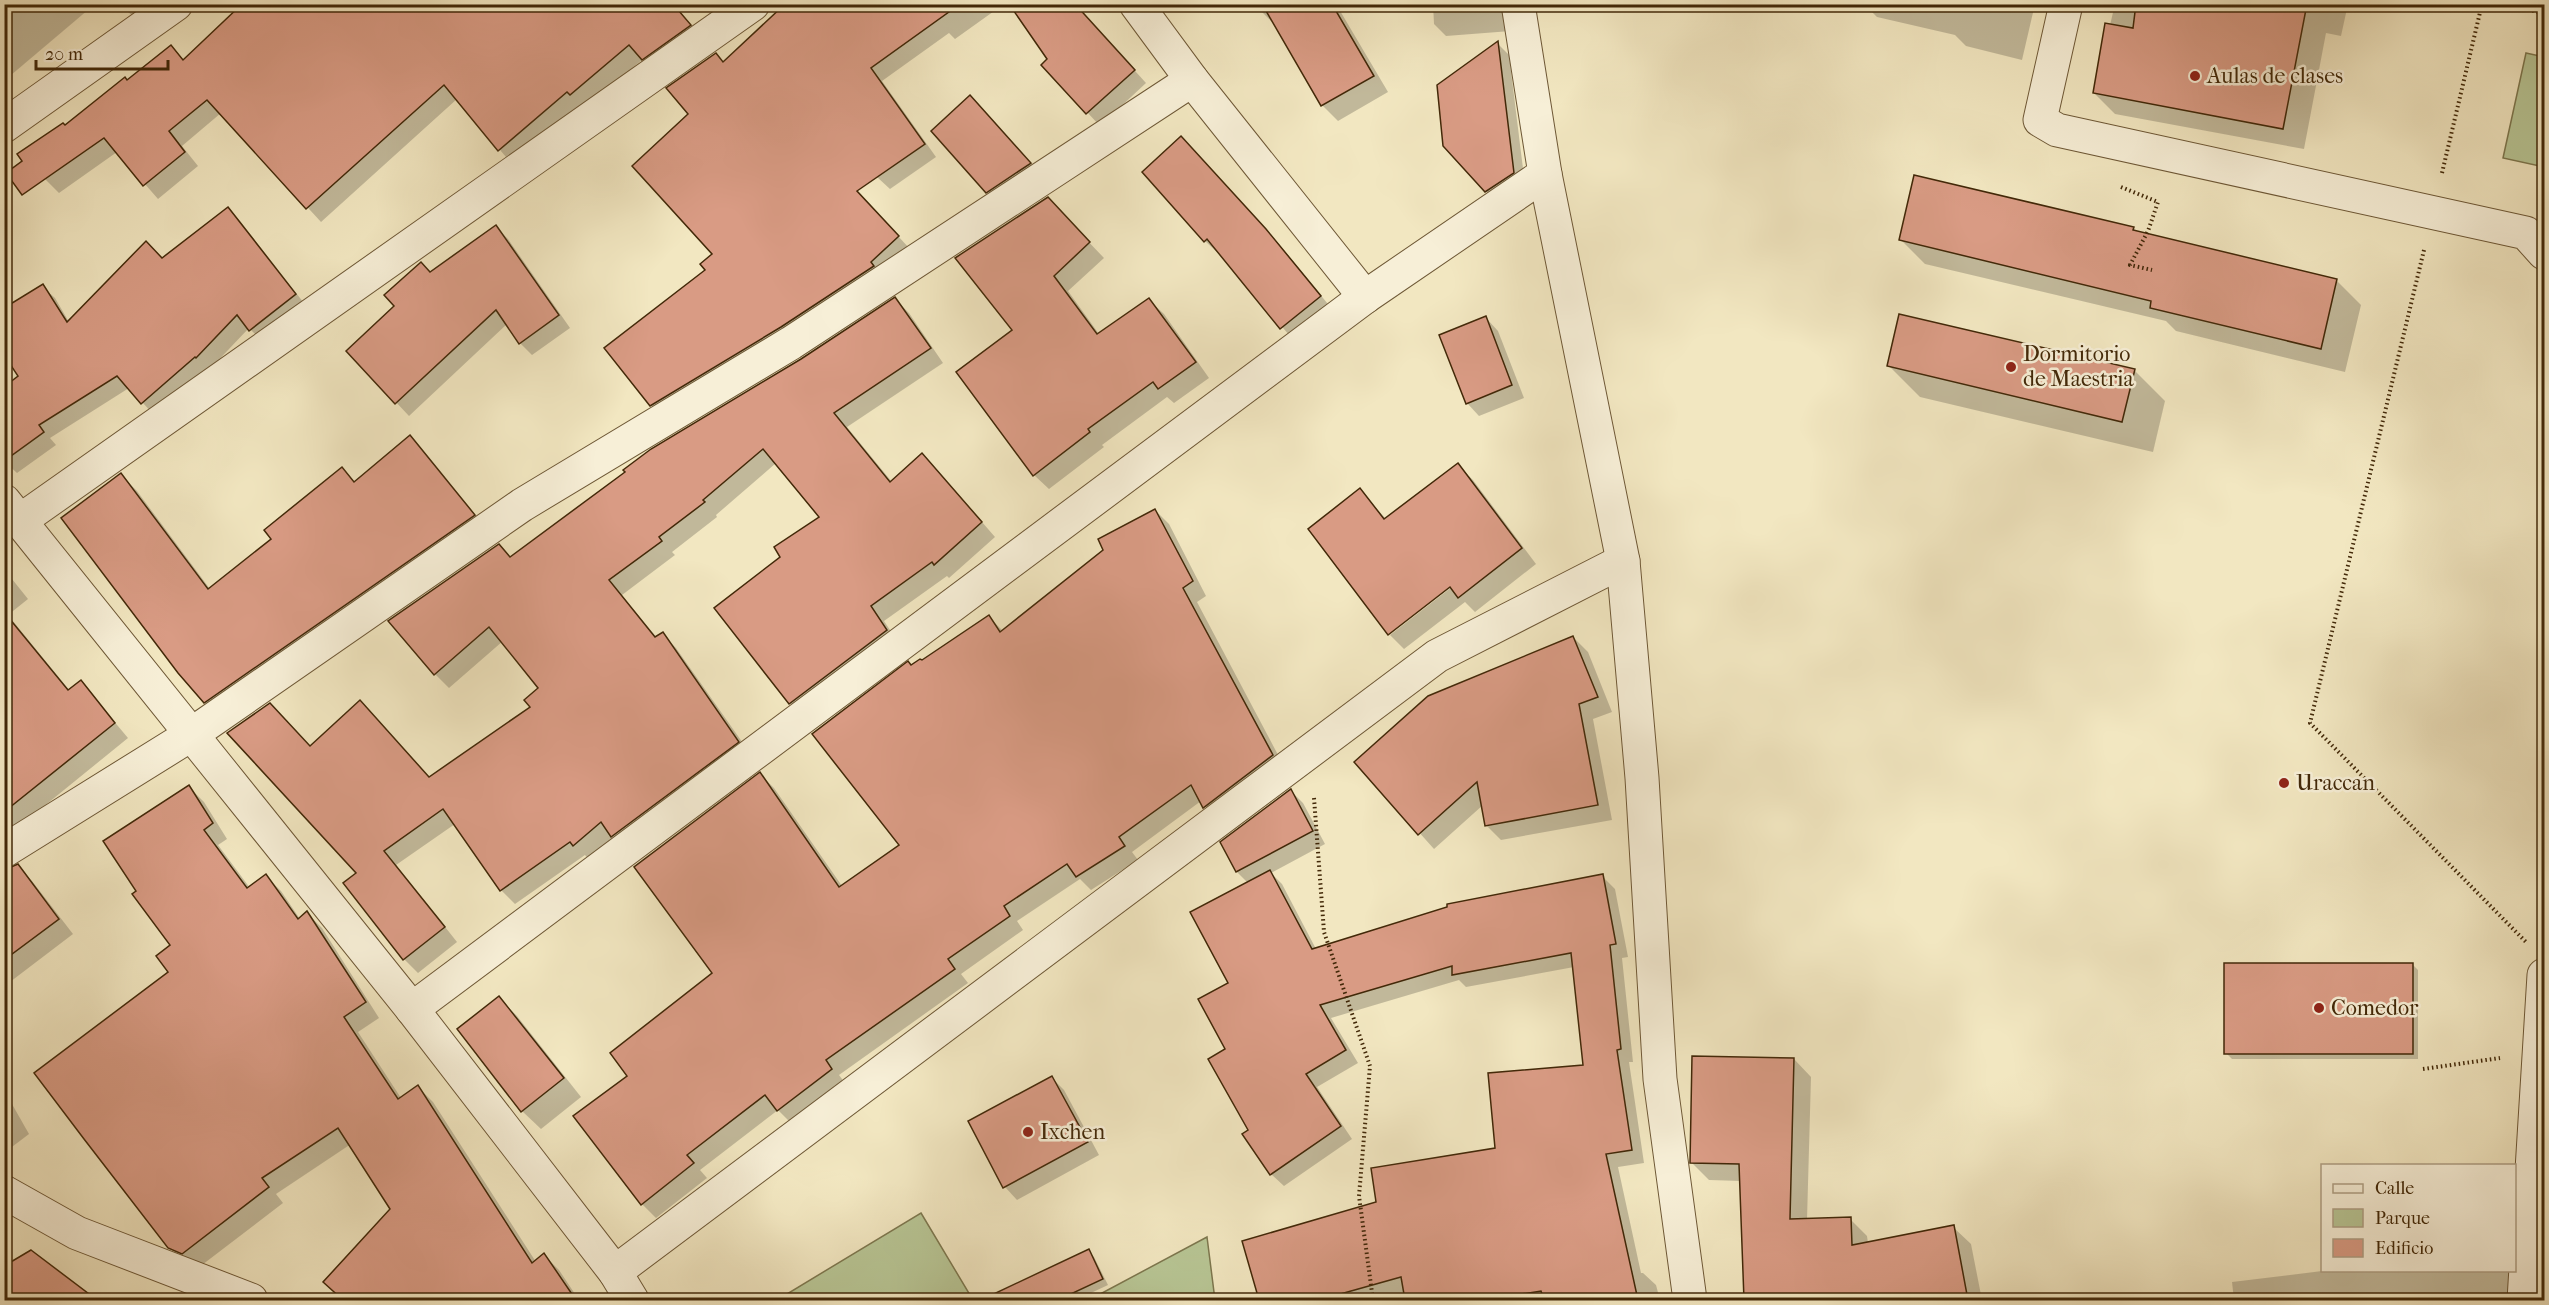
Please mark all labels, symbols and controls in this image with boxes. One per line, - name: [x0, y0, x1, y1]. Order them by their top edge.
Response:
- scale bar: [36, 33, 168, 71]
- text: 20 m: [45, 44, 83, 65]
- place label: Aulas de clases: [2206, 63, 2343, 89]
- marker: Aulas de clases: [2188, 69, 2202, 83]
- place label: Dormitorio de Maestria: [2023, 341, 2135, 392]
- marker: Dormitorio de Maestria: [2004, 360, 2018, 374]
- place label: Uraccan: [2296, 770, 2375, 796]
- marker: Uraccan: [2277, 776, 2291, 790]
- place label: Comedor: [2331, 995, 2419, 1021]
- marker: Comedor: [2312, 1001, 2326, 1015]
- place label: Ixchen: [1040, 1119, 1105, 1145]
- marker: Ixchen: [1021, 1125, 1035, 1139]
- legend: [2321, 1164, 2516, 1272]
- text: Calle: [2375, 1178, 2414, 1199]
- text: Parque: [2375, 1208, 2430, 1229]
- text: Edificio: [2375, 1238, 2433, 1259]

